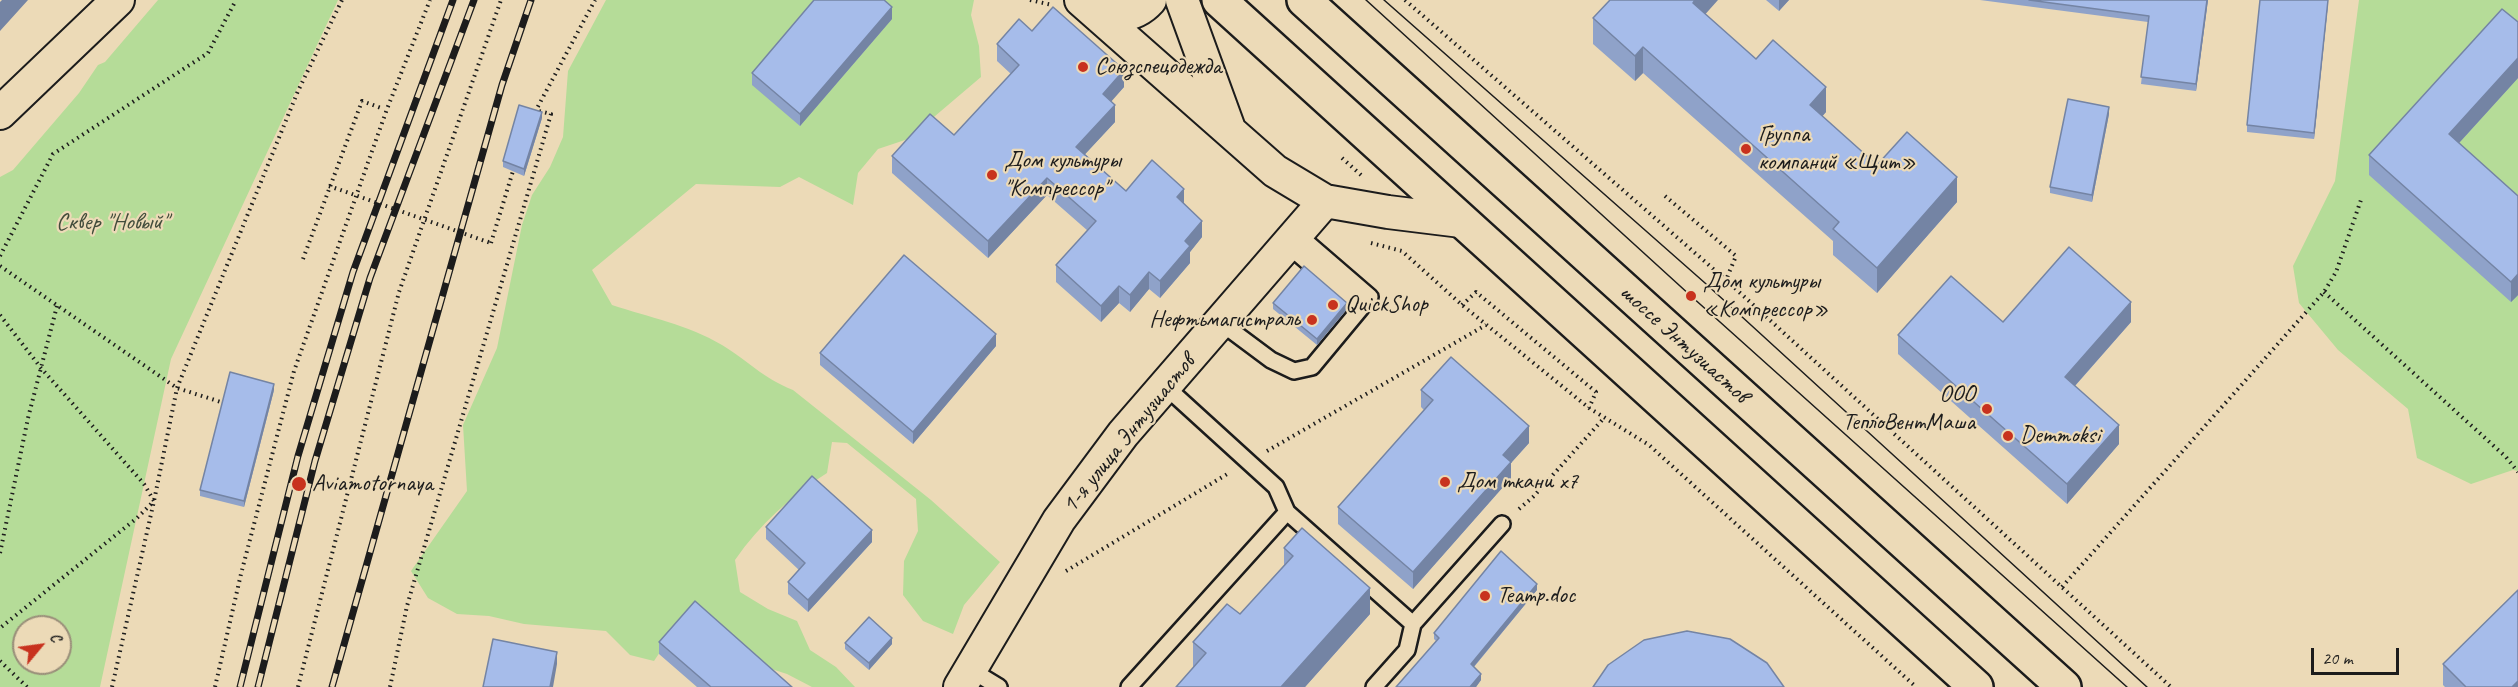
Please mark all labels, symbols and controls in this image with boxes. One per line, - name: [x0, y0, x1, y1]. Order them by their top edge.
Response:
- place label: Союзспецодежда: [1095, 53, 1221, 81]
- marker: Союзспецодежда: [1076, 60, 1090, 74]
- place label: Группа компаний «Щит»: [1758, 121, 1916, 177]
- marker: Группа компаний «Щит»: [1739, 142, 1753, 156]
- place label: Дом культуры "Компрессор": [1004, 147, 1121, 203]
- marker: Дом культуры "Компрессор": [985, 168, 999, 182]
- park label: Сквер "Новый": [56, 209, 168, 237]
- place label: Дом культуры «Компрессор»: [1703, 268, 1829, 324]
- street label: шоссе Энтузиастов: [1613, 278, 1755, 410]
- marker: Дом культуры «Компрессор»: [1684, 289, 1698, 303]
- place label: QuickShop: [1345, 291, 1428, 319]
- marker: QuickShop: [1326, 298, 1340, 312]
- place label: Нефтьмагистраль: [1149, 306, 1300, 334]
- marker: Нефтьмагистраль: [1305, 313, 1319, 327]
- street label: 1-я улица Энтузиастов: [1056, 349, 1202, 519]
- place label: ООО ТеплоВентМаша: [1843, 381, 1975, 437]
- marker: ООО ТеплоВентМаша: [1980, 402, 1994, 416]
- place label: Demmoksi: [2020, 422, 2100, 450]
- marker: Demmoksi: [2001, 429, 2015, 443]
- place label: Дом ткани x7: [1457, 468, 1578, 496]
- place label: Aviamotornaya: [312, 470, 433, 498]
- marker: Aviamotornaya: [290, 475, 308, 493]
- marker: Дом ткани x7: [1438, 475, 1452, 489]
- place label: Театр.doc: [1497, 582, 1575, 610]
- marker: Театр.doc: [1478, 589, 1492, 603]
- north arrow: [12, 615, 72, 675]
- text: С: [45, 629, 67, 646]
- scale bar: [2314, 636, 2402, 674]
- text: 20 m: [2322, 647, 2353, 669]

